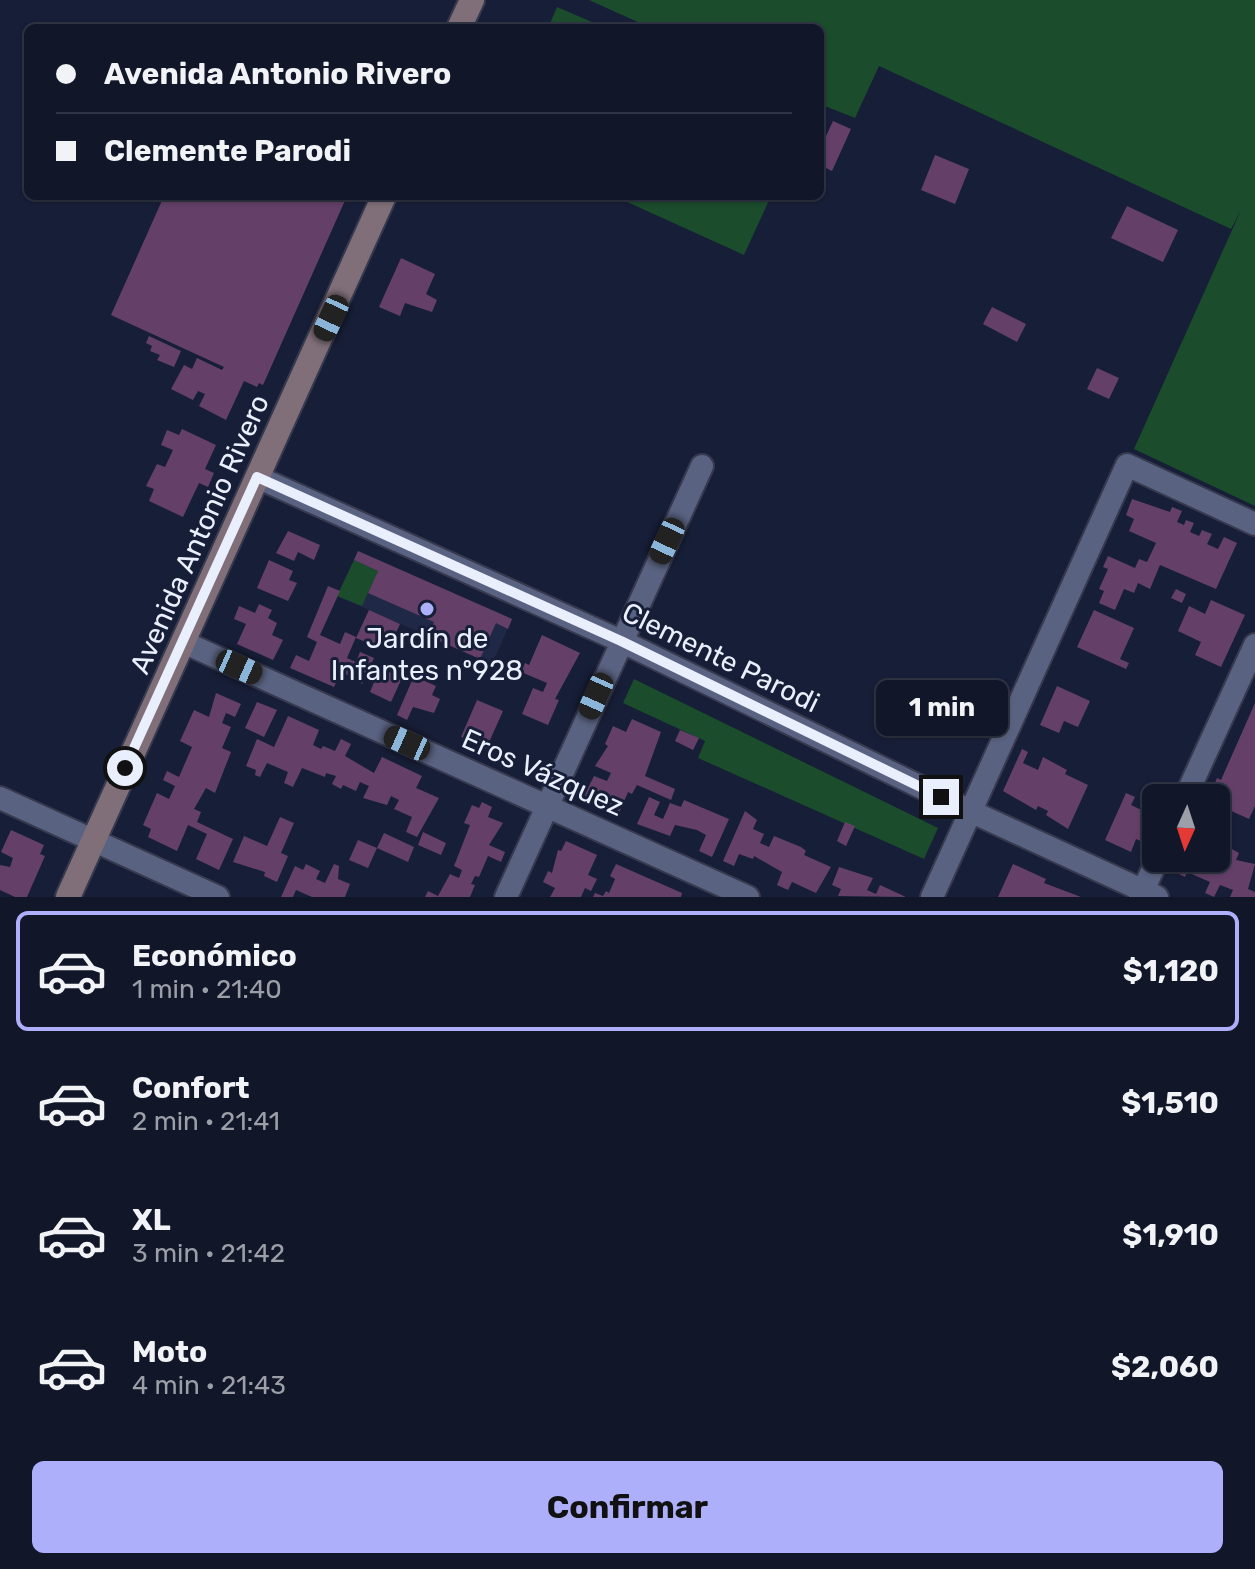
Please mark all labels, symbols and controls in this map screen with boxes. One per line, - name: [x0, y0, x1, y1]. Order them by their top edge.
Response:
- text: Avenida Antonio Rivero: [104, 56, 451, 92]
- text: Clemente Parodi: [104, 133, 351, 169]
- car: [310, 291, 352, 345]
- street label: Avenida Antonio Rivero: [123, 390, 276, 679]
- car: [646, 514, 688, 568]
- street label: Clemente Parodi: [617, 595, 825, 719]
- marker: Jardín de Infantes nº928: [418, 600, 436, 618]
- place label: Jardín de Infantes nº928: [331, 622, 523, 687]
- car: [212, 646, 266, 688]
- car: [575, 669, 617, 723]
- callout: 1 min: [875, 681, 1007, 737]
- text: 1 min: [909, 692, 975, 723]
- car: [380, 722, 434, 764]
- street label: Eros Vázquez: [457, 722, 629, 823]
- route start: [107, 750, 143, 786]
- route end: [923, 779, 959, 815]
- north arrow: [1142, 784, 1230, 872]
- map controls: [1142, 784, 1230, 872]
- icon: car: [36, 935, 108, 1007]
- text: Económico: [132, 938, 297, 974]
- text: $1,120: [1123, 953, 1219, 989]
- text: 1 min · 21:40: [132, 974, 282, 1005]
- icon: car: [36, 1067, 108, 1139]
- text: Confort: [132, 1070, 250, 1106]
- text: $1,510: [1121, 1085, 1219, 1121]
- text: 2 min · 21:41: [132, 1106, 280, 1137]
- icon: car: [36, 1199, 108, 1271]
- text: XL: [132, 1202, 171, 1238]
- text: $1,910: [1122, 1217, 1219, 1253]
- text: 3 min · 21:42: [132, 1238, 285, 1269]
- icon: car: [36, 1331, 108, 1403]
- text: Moto: [132, 1334, 207, 1370]
- text: $2,060: [1111, 1349, 1219, 1385]
- text: 4 min · 21:43: [132, 1370, 286, 1401]
- button: Confirmar: [32, 1461, 1223, 1553]

